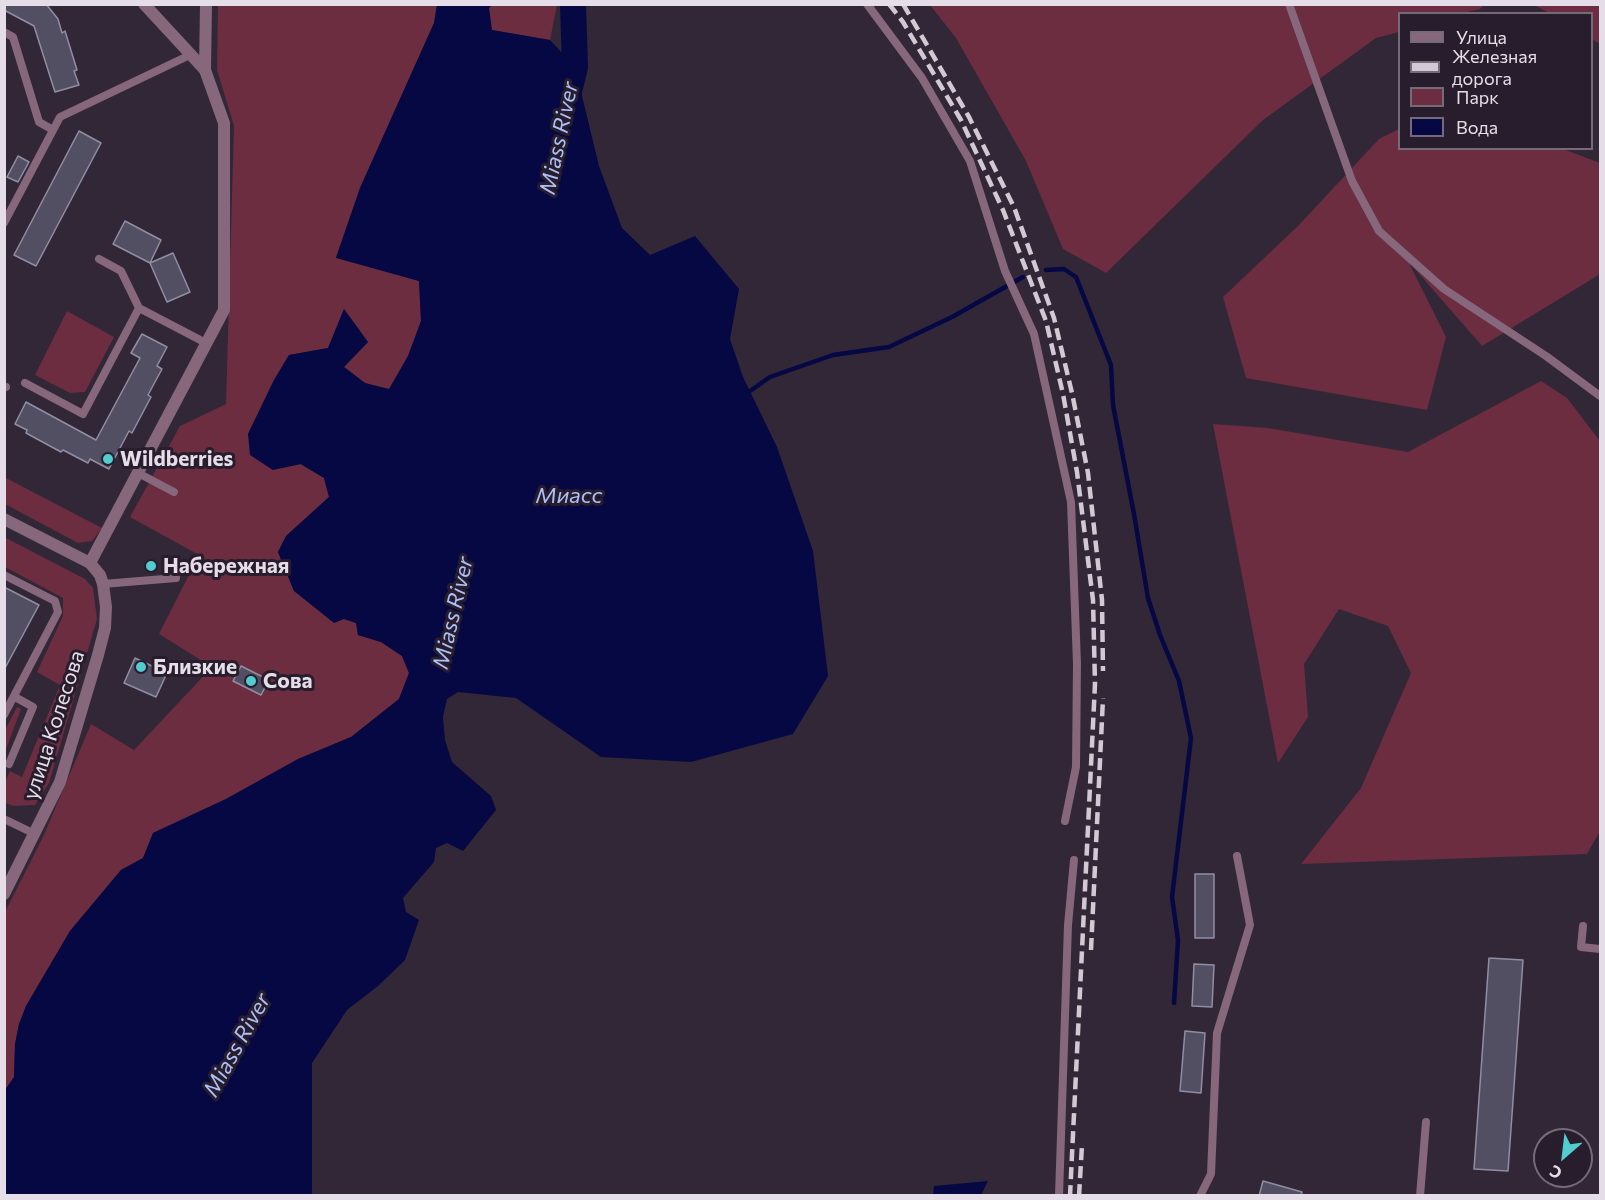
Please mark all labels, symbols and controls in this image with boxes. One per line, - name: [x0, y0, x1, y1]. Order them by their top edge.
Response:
- legend: [1398, 12, 1593, 150]
- text: Улица: [1456, 26, 1507, 48]
- text: Железная дорога: [1452, 45, 1537, 89]
- water label: Miass River: [534, 79, 584, 197]
- text: Парк: [1456, 86, 1499, 108]
- text: Вода: [1456, 116, 1498, 138]
- place label: Wildberries: [120, 446, 233, 472]
- marker: Wildberries: [101, 452, 115, 466]
- water label: Миасс: [536, 483, 602, 509]
- place label: Набережная: [163, 553, 289, 579]
- water label: Miass River: [427, 554, 479, 672]
- marker: Набережная: [144, 559, 158, 573]
- street label: улица Колесова: [18, 647, 90, 803]
- place label: Близкие: [153, 654, 237, 680]
- marker: Близкие: [134, 660, 148, 674]
- place label: Сова: [263, 668, 312, 694]
- marker: Сова: [244, 674, 258, 688]
- water label: Miass River: [198, 989, 276, 1101]
- north arrow: [1533, 1128, 1593, 1188]
- text: С: [1546, 1162, 1565, 1184]

